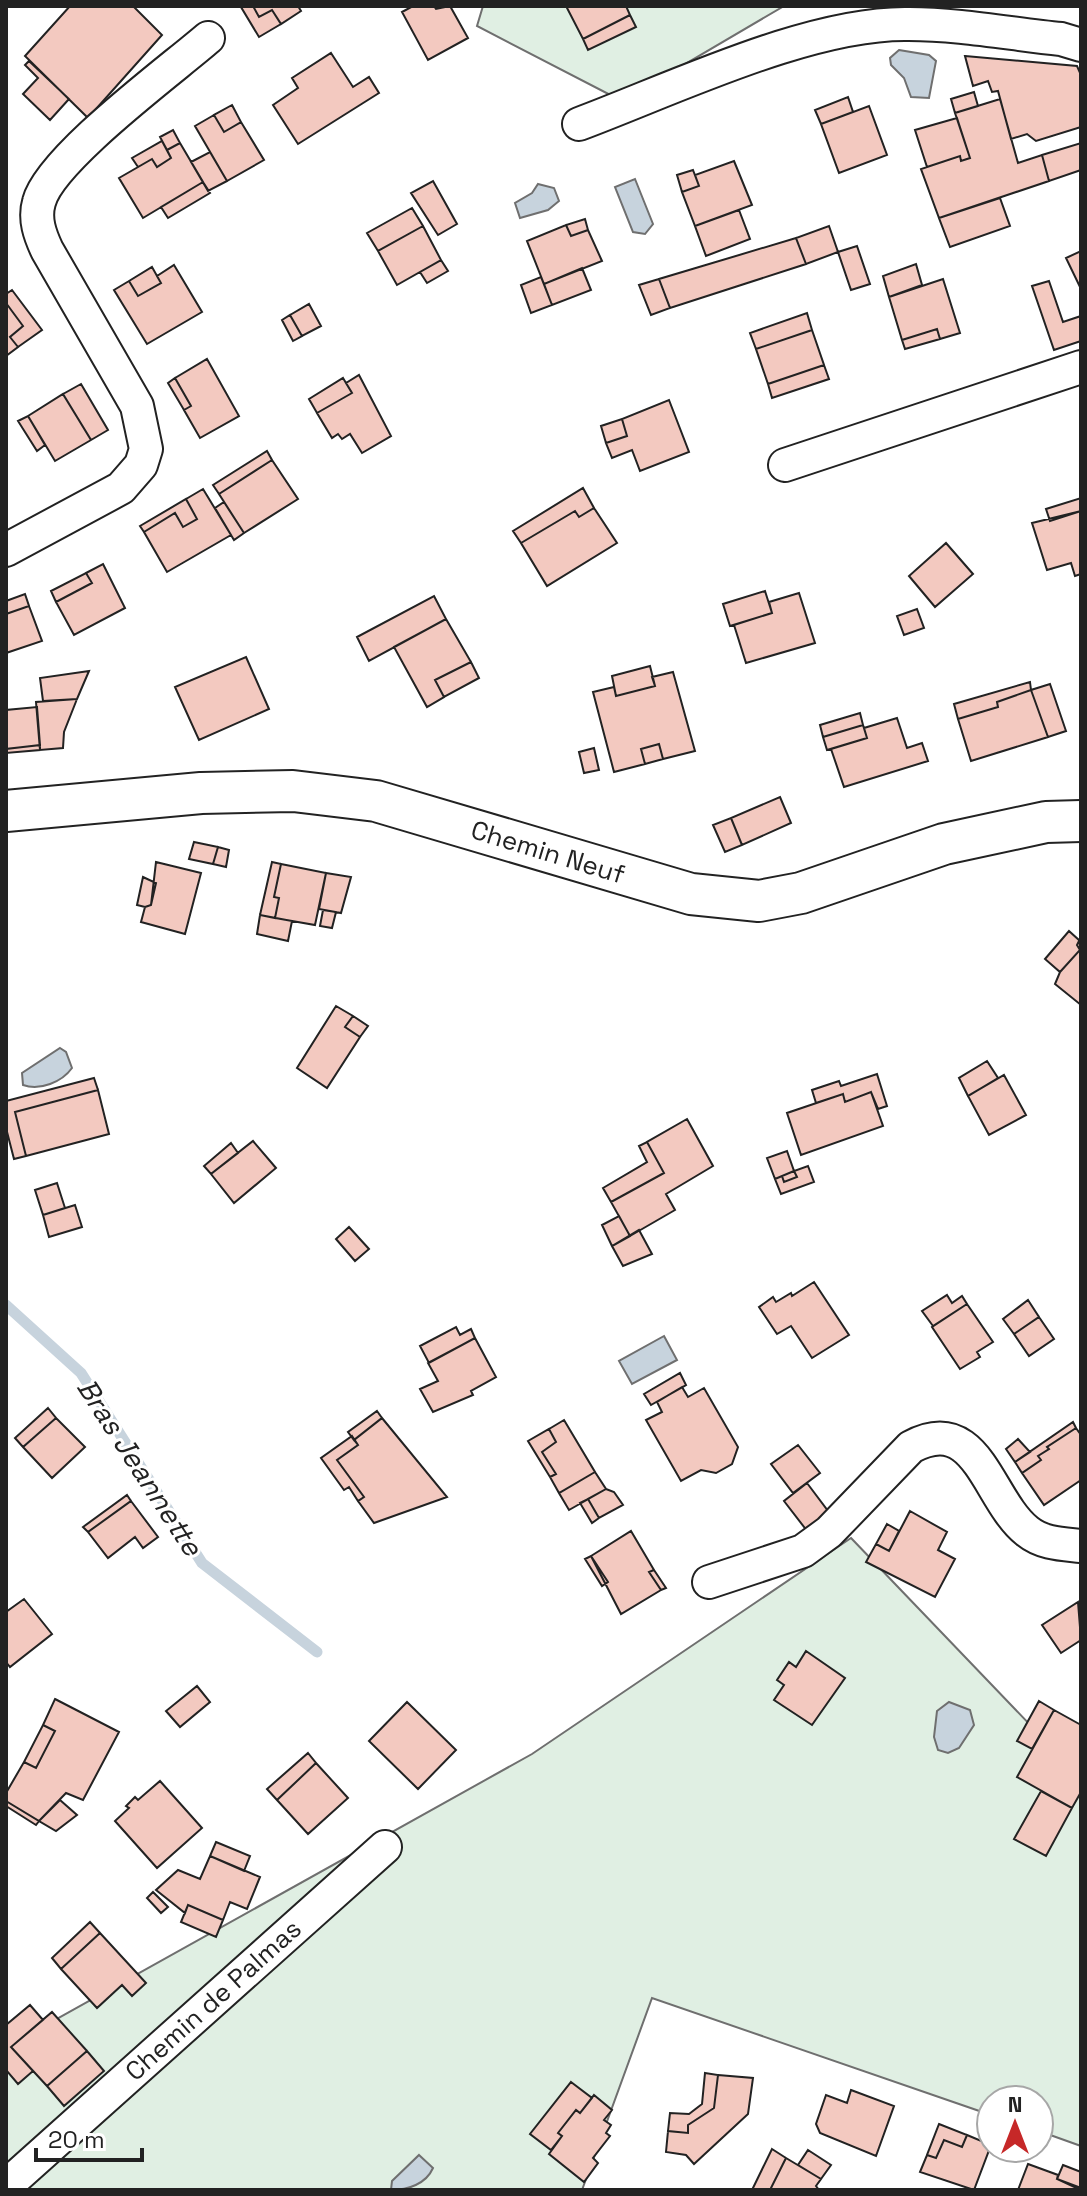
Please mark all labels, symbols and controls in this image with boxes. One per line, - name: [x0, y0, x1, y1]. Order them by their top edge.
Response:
- street label: Chemin Neuf: [467, 812, 629, 892]
- water label: Bras Jeannette: [69, 1371, 212, 1564]
- street label: Chemin de Palmas: [118, 1912, 308, 2088]
- north arrow: [975, 2084, 1055, 2164]
- text: N: [1008, 2090, 1022, 2118]
- scale bar: [36, 2112, 142, 2162]
- text: 20 m: [48, 2124, 105, 2155]

